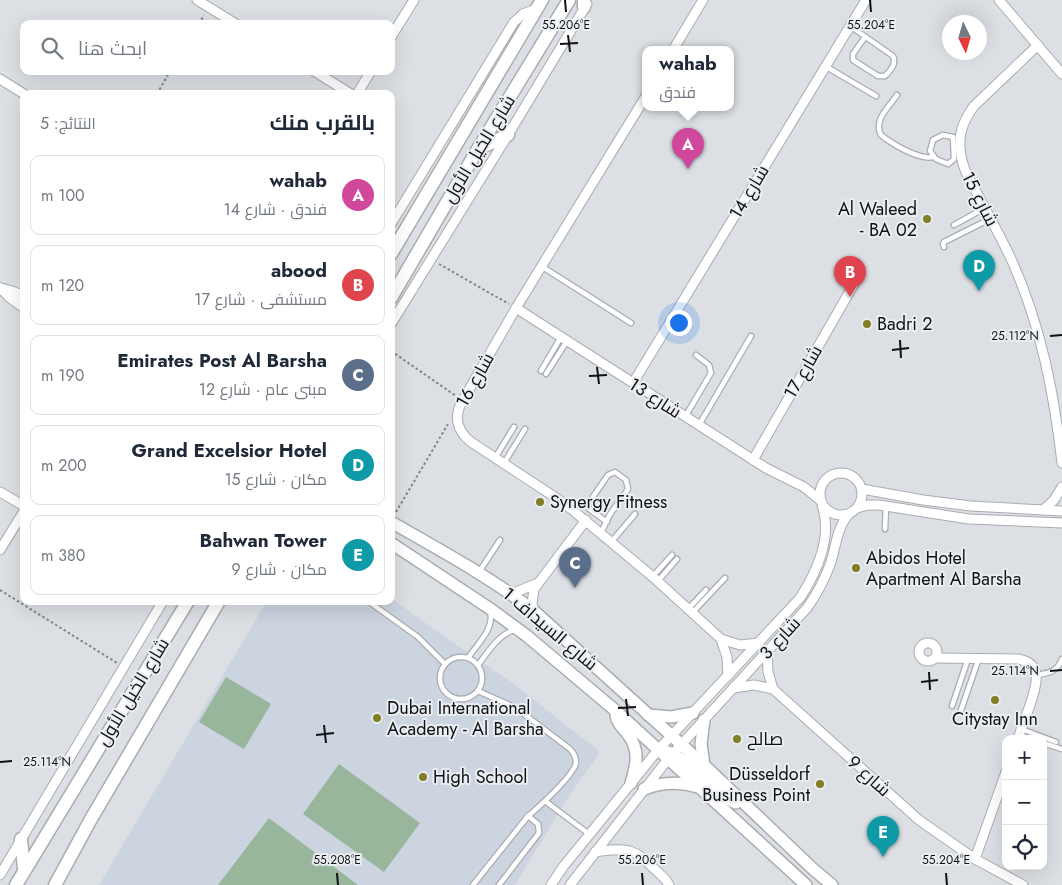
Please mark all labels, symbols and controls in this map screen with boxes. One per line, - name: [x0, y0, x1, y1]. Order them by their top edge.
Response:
- north arrow: [942, 15, 987, 60]
- text: 55.206°E: [542, 16, 590, 34]
- text: 55.204°E: [847, 16, 895, 34]
- search box: [20, 20, 395, 75]
- icon: search: [38, 34, 66, 62]
- text: ابحث هنا: [78, 35, 147, 62]
- popup: [642, 46, 734, 111]
- text: wahab: [659, 50, 717, 77]
- text: فندق: [659, 81, 696, 104]
- street label: شارع الخيل الأول: [436, 90, 522, 208]
- text: بالقرب منك: [270, 108, 375, 138]
- text: النتائج: 5: [40, 112, 96, 135]
- pin: A: [672, 128, 704, 169]
- street label: شارع 14: [723, 160, 775, 224]
- text: wahab: [270, 167, 327, 194]
- street label: شارع 15: [955, 167, 1005, 231]
- text: 100 m: [41, 184, 85, 207]
- text: A: [352, 184, 364, 207]
- place label: Al Waleed - BA 02: [838, 196, 917, 243]
- text: فندق · شارع 14: [223, 198, 327, 221]
- marker: Al Waleed - BA 02: [921, 213, 933, 225]
- pin: D: [963, 250, 995, 291]
- pin: B: [834, 256, 866, 297]
- text: abood: [271, 257, 327, 284]
- text: 120 m: [41, 274, 84, 297]
- text: B: [353, 274, 363, 297]
- text: مستشفى · شارع 17: [194, 288, 327, 311]
- your location: [666, 310, 692, 336]
- place label: Badri 2: [877, 311, 932, 337]
- marker: Badri 2: [861, 318, 873, 330]
- text: 25.112°N: [991, 327, 1039, 345]
- street label: شارع 17: [777, 340, 829, 404]
- text: Emirates Post Al Barsha: [117, 347, 327, 374]
- street label: شارع 16: [449, 348, 501, 412]
- text: 190 m: [41, 364, 84, 387]
- text: C: [352, 364, 364, 387]
- street label: شارع 13: [624, 371, 686, 425]
- text: مبنى عام · شارع 12: [199, 378, 327, 401]
- text: Grand Excelsior Hotel: [132, 437, 327, 464]
- text: 200 m: [41, 454, 87, 477]
- text: D: [352, 454, 364, 477]
- text: مكان · شارع 15: [224, 468, 327, 491]
- place label: Synergy Fitness: [550, 489, 667, 515]
- marker: Synergy Fitness: [534, 496, 546, 508]
- text: Bahwan Tower: [200, 527, 327, 554]
- text: 380 m: [41, 544, 85, 567]
- text: E: [353, 544, 363, 567]
- place label: Abidos Hotel Apartment Al Barsha: [866, 545, 1021, 592]
- pin: C: [559, 547, 591, 588]
- text: مكان · شارع 9: [231, 558, 327, 581]
- marker: Abidos Hotel Apartment Al Barsha: [850, 562, 862, 574]
- street label: شارع السيداف 1: [497, 581, 603, 677]
- street label: شارع 3: [753, 611, 807, 665]
- street label: شارع الخيل الأول: [90, 633, 176, 751]
- text: 25.114°N: [991, 662, 1039, 680]
- marker: Citystay Inn: [989, 694, 1001, 706]
- place label: Dubai International Academy - Al Barsha: [387, 695, 544, 742]
- place label: Citystay Inn: [952, 706, 1038, 732]
- marker: Dubai International Academy - Al Barsha: [371, 712, 383, 724]
- place label: صالح: [747, 726, 783, 752]
- marker: صالح: [731, 733, 743, 745]
- map controls: [1002, 735, 1047, 870]
- button: +: [1002, 735, 1047, 780]
- street label: شارع 9: [841, 749, 897, 803]
- text: 25.114°N: [23, 753, 71, 771]
- place label: Düsseldorf Business Point: [702, 761, 811, 808]
- place label: High School: [433, 764, 527, 790]
- marker: High School: [417, 771, 429, 783]
- marker: Düsseldorf Business Point: [814, 778, 826, 790]
- button: −: [1002, 780, 1047, 825]
- pin: E: [867, 816, 899, 857]
- button: locate: [1002, 825, 1047, 870]
- text: 55.208°E: [313, 851, 361, 869]
- text: 55.206°E: [618, 851, 666, 869]
- text: 55.204°E: [922, 851, 970, 869]

